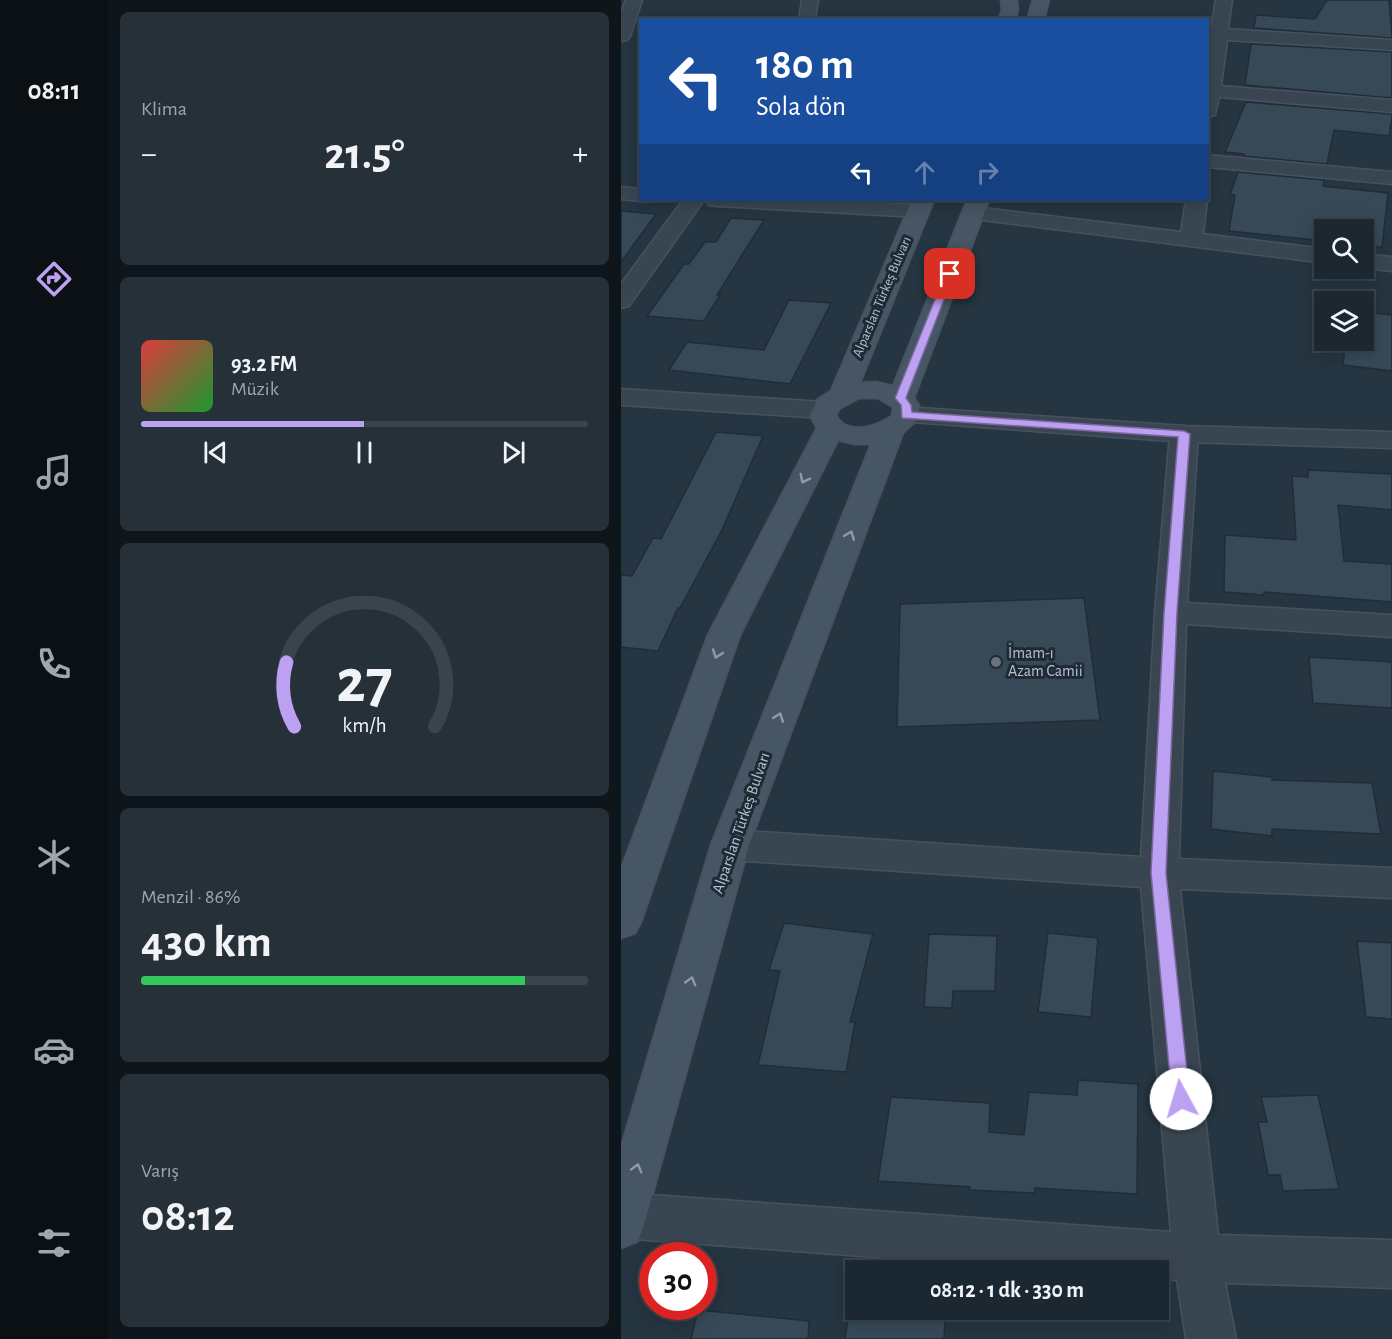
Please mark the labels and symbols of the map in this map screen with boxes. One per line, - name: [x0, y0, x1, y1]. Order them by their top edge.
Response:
- street label: Alparslan Türkeş Bulvarı: [850, 235, 914, 359]
- pin: [924, 248, 975, 299]
- one-way arrow: [800, 473, 811, 484]
- one-way arrow: [843, 530, 855, 541]
- place label: İmam-ı Azam Camii: [1008, 643, 1083, 679]
- one-way arrow: [712, 648, 725, 659]
- marker: İmam-ı Azam Camii: [989, 655, 1003, 669]
- one-way arrow: [772, 712, 785, 722]
- street label: Alparslan Türkeş Bulvarı: [709, 750, 773, 896]
- one-way arrow: [684, 976, 696, 987]
- position arrow: [1149, 1067, 1213, 1131]
- one-way arrow: [630, 1163, 642, 1174]
- speed limit sign: 30: [639, 1242, 717, 1320]

